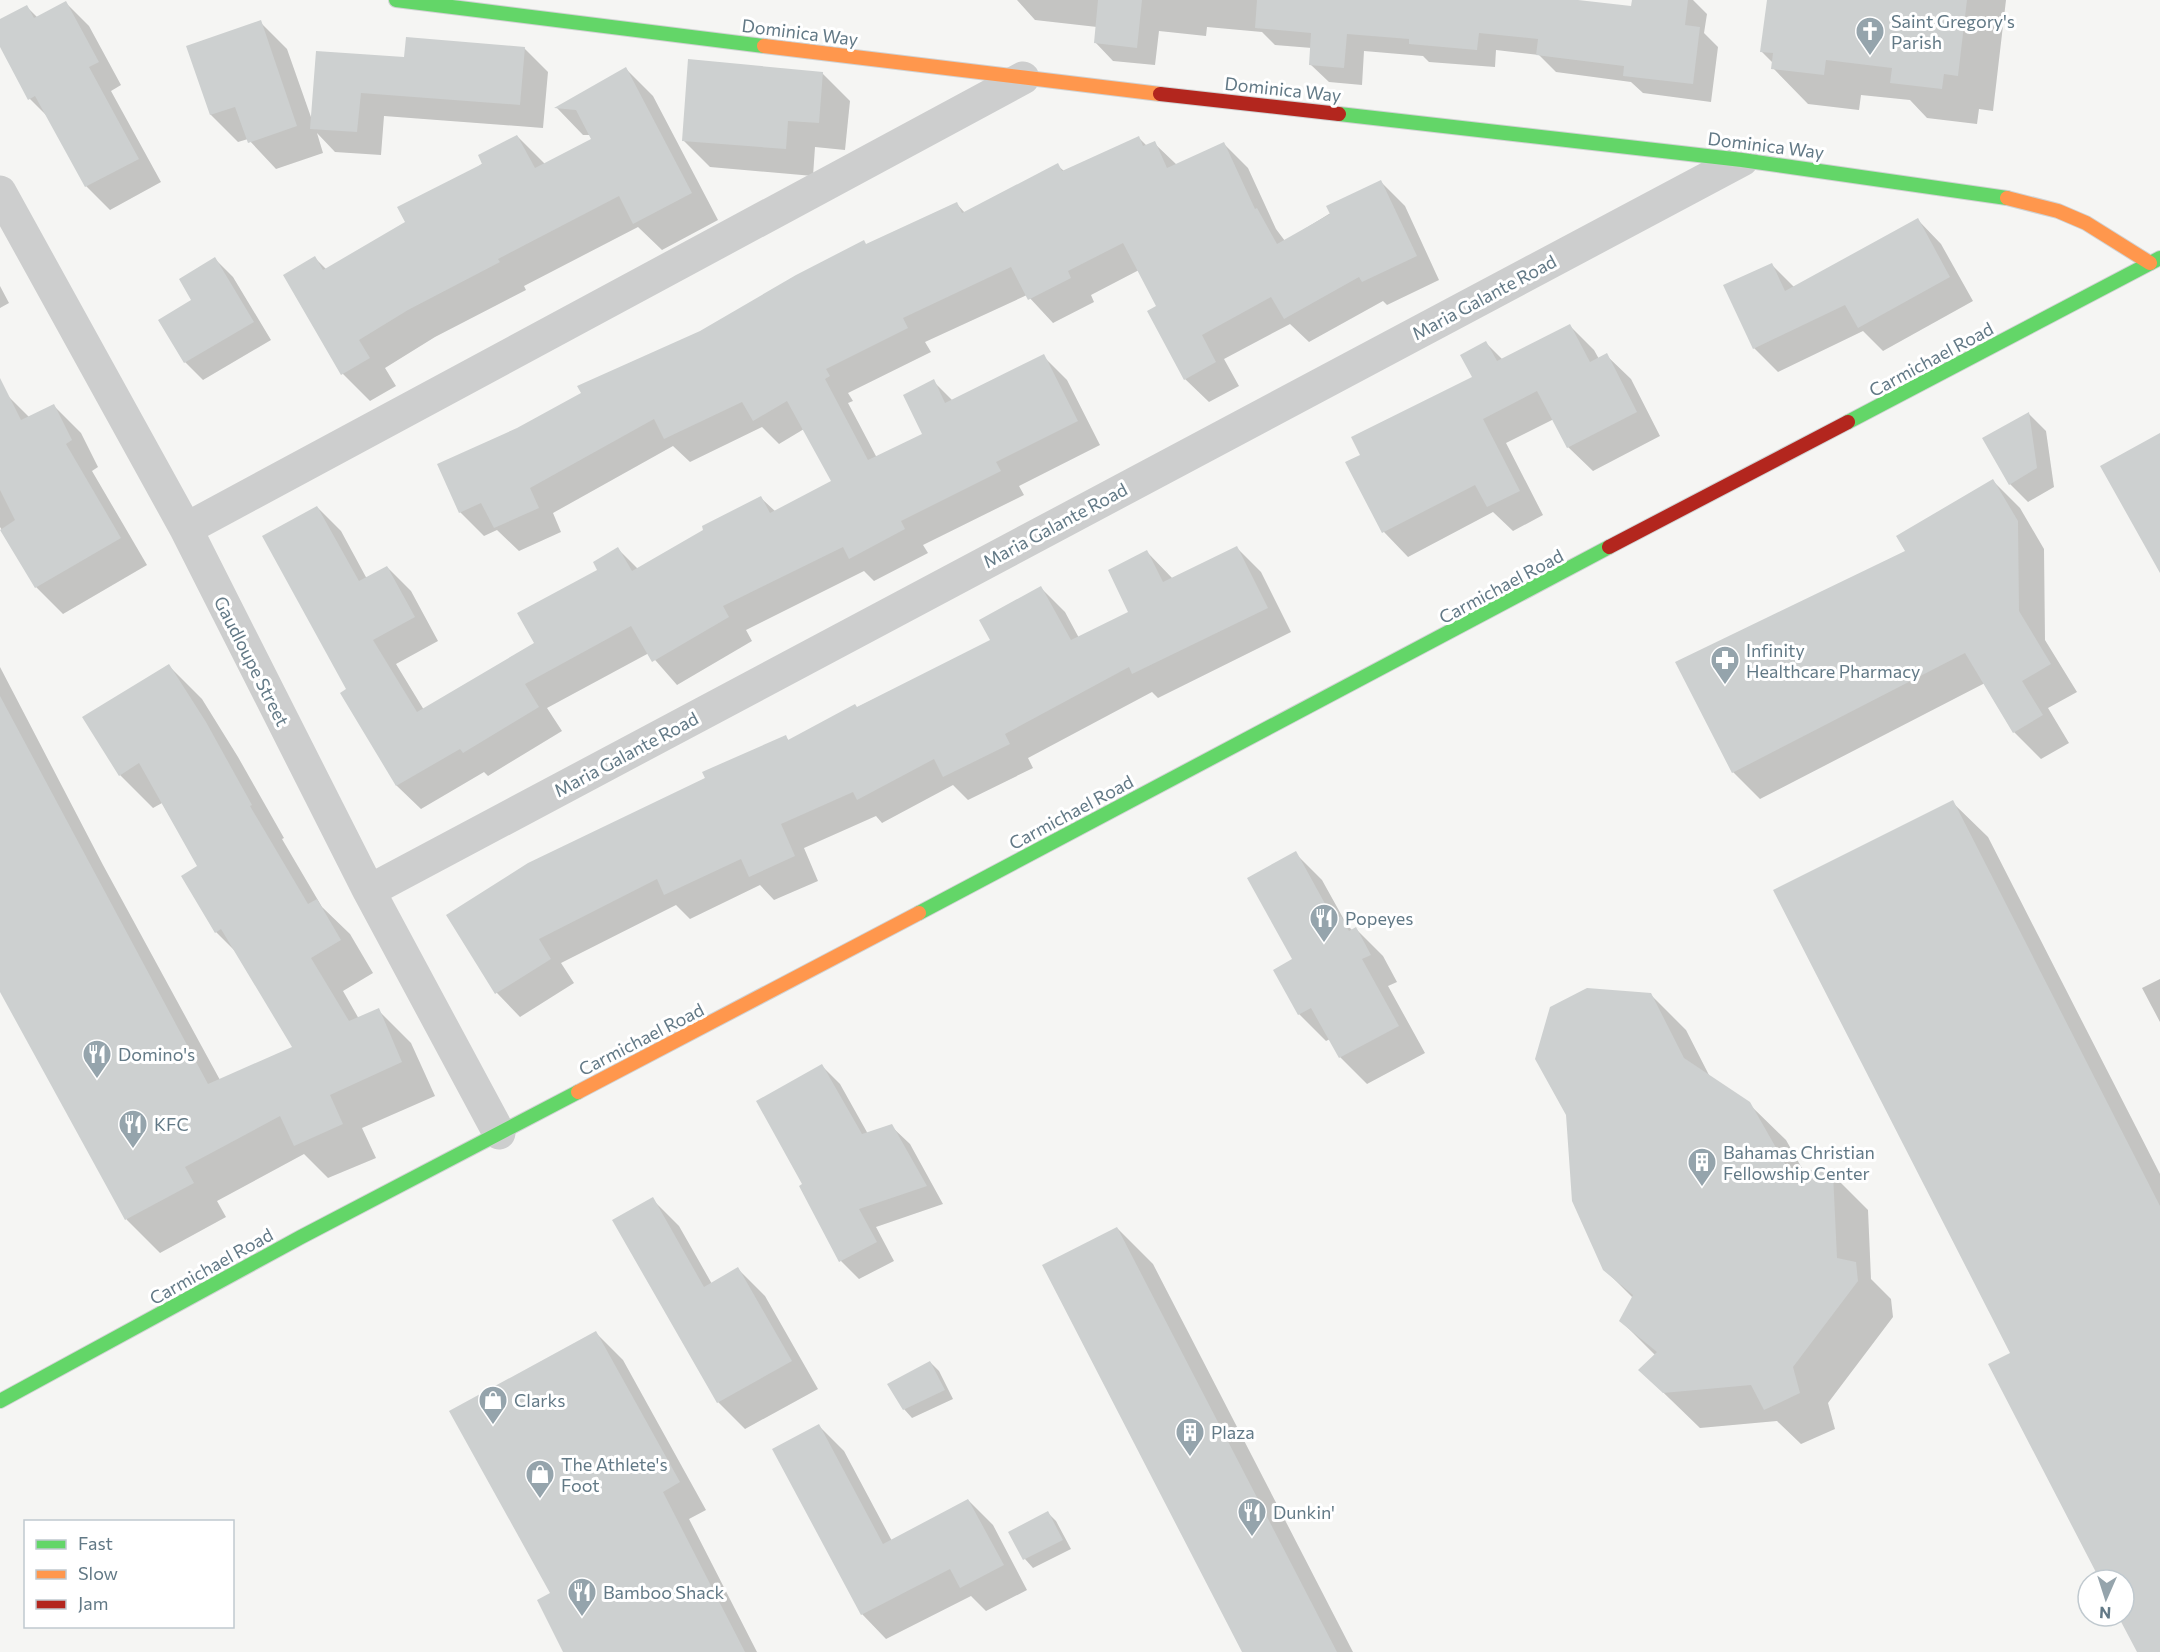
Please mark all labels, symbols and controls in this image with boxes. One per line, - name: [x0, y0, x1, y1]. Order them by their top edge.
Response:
- place label: Saint Gregory's Parish: [1891, 10, 2015, 53]
- street label: Dominica Way: [741, 14, 859, 50]
- church icon: Saint Gregory's Parish: [1854, 15, 1886, 57]
- street label: Dominica Way: [1224, 72, 1342, 106]
- street label: Dominica Way: [1707, 127, 1825, 163]
- street label: Maria Galante Road: [1408, 250, 1560, 344]
- street label: Carmichael Road: [1865, 317, 1997, 401]
- street label: Maria Galante Road: [979, 478, 1131, 572]
- street label: Carmichael Road: [1435, 544, 1567, 628]
- street label: Gaudloupe Street: [210, 592, 294, 730]
- place label: Infinity Healthcare Pharmacy: [1746, 639, 1920, 682]
- pharmacy icon: Infinity Healthcare Pharmacy: [1709, 644, 1741, 686]
- street label: Maria Galante Road: [550, 707, 702, 801]
- street label: Carmichael Road: [1005, 770, 1137, 854]
- restaurant icon: Popeyes: [1308, 902, 1340, 944]
- place label: Popeyes: [1345, 907, 1413, 929]
- street label: Carmichael Road: [575, 998, 707, 1080]
- restaurant icon: Domino's: [81, 1038, 113, 1080]
- place label: Domino's: [118, 1043, 195, 1065]
- restaurant icon: KFC: [117, 1108, 149, 1150]
- place label: KFC: [154, 1113, 189, 1135]
- place label: Bahamas Christian Fellowship Center: [1723, 1141, 1875, 1184]
- building icon: Bahamas Christian Fellowship Center: [1686, 1146, 1718, 1188]
- street label: Carmichael Road: [146, 1223, 276, 1309]
- shop icon: Clarks: [477, 1384, 509, 1426]
- place label: Clarks: [514, 1389, 565, 1411]
- building icon: Plaza: [1174, 1416, 1206, 1458]
- place label: Plaza: [1211, 1421, 1255, 1443]
- place label: The Athlete's Foot: [561, 1453, 668, 1496]
- shop icon: The Athlete's Foot: [524, 1458, 556, 1500]
- restaurant icon: Dunkin': [1236, 1496, 1268, 1538]
- place label: Dunkin': [1273, 1501, 1335, 1523]
- legend: [24, 1520, 234, 1628]
- text: Fast: [78, 1532, 113, 1554]
- text: Slow: [78, 1562, 118, 1584]
- north arrow: [2076, 1568, 2136, 1628]
- restaurant icon: Bamboo Shack: [566, 1576, 598, 1618]
- place label: Bamboo Shack: [603, 1581, 725, 1603]
- text: Jam: [78, 1592, 108, 1614]
- text: N: [2099, 1604, 2112, 1623]

